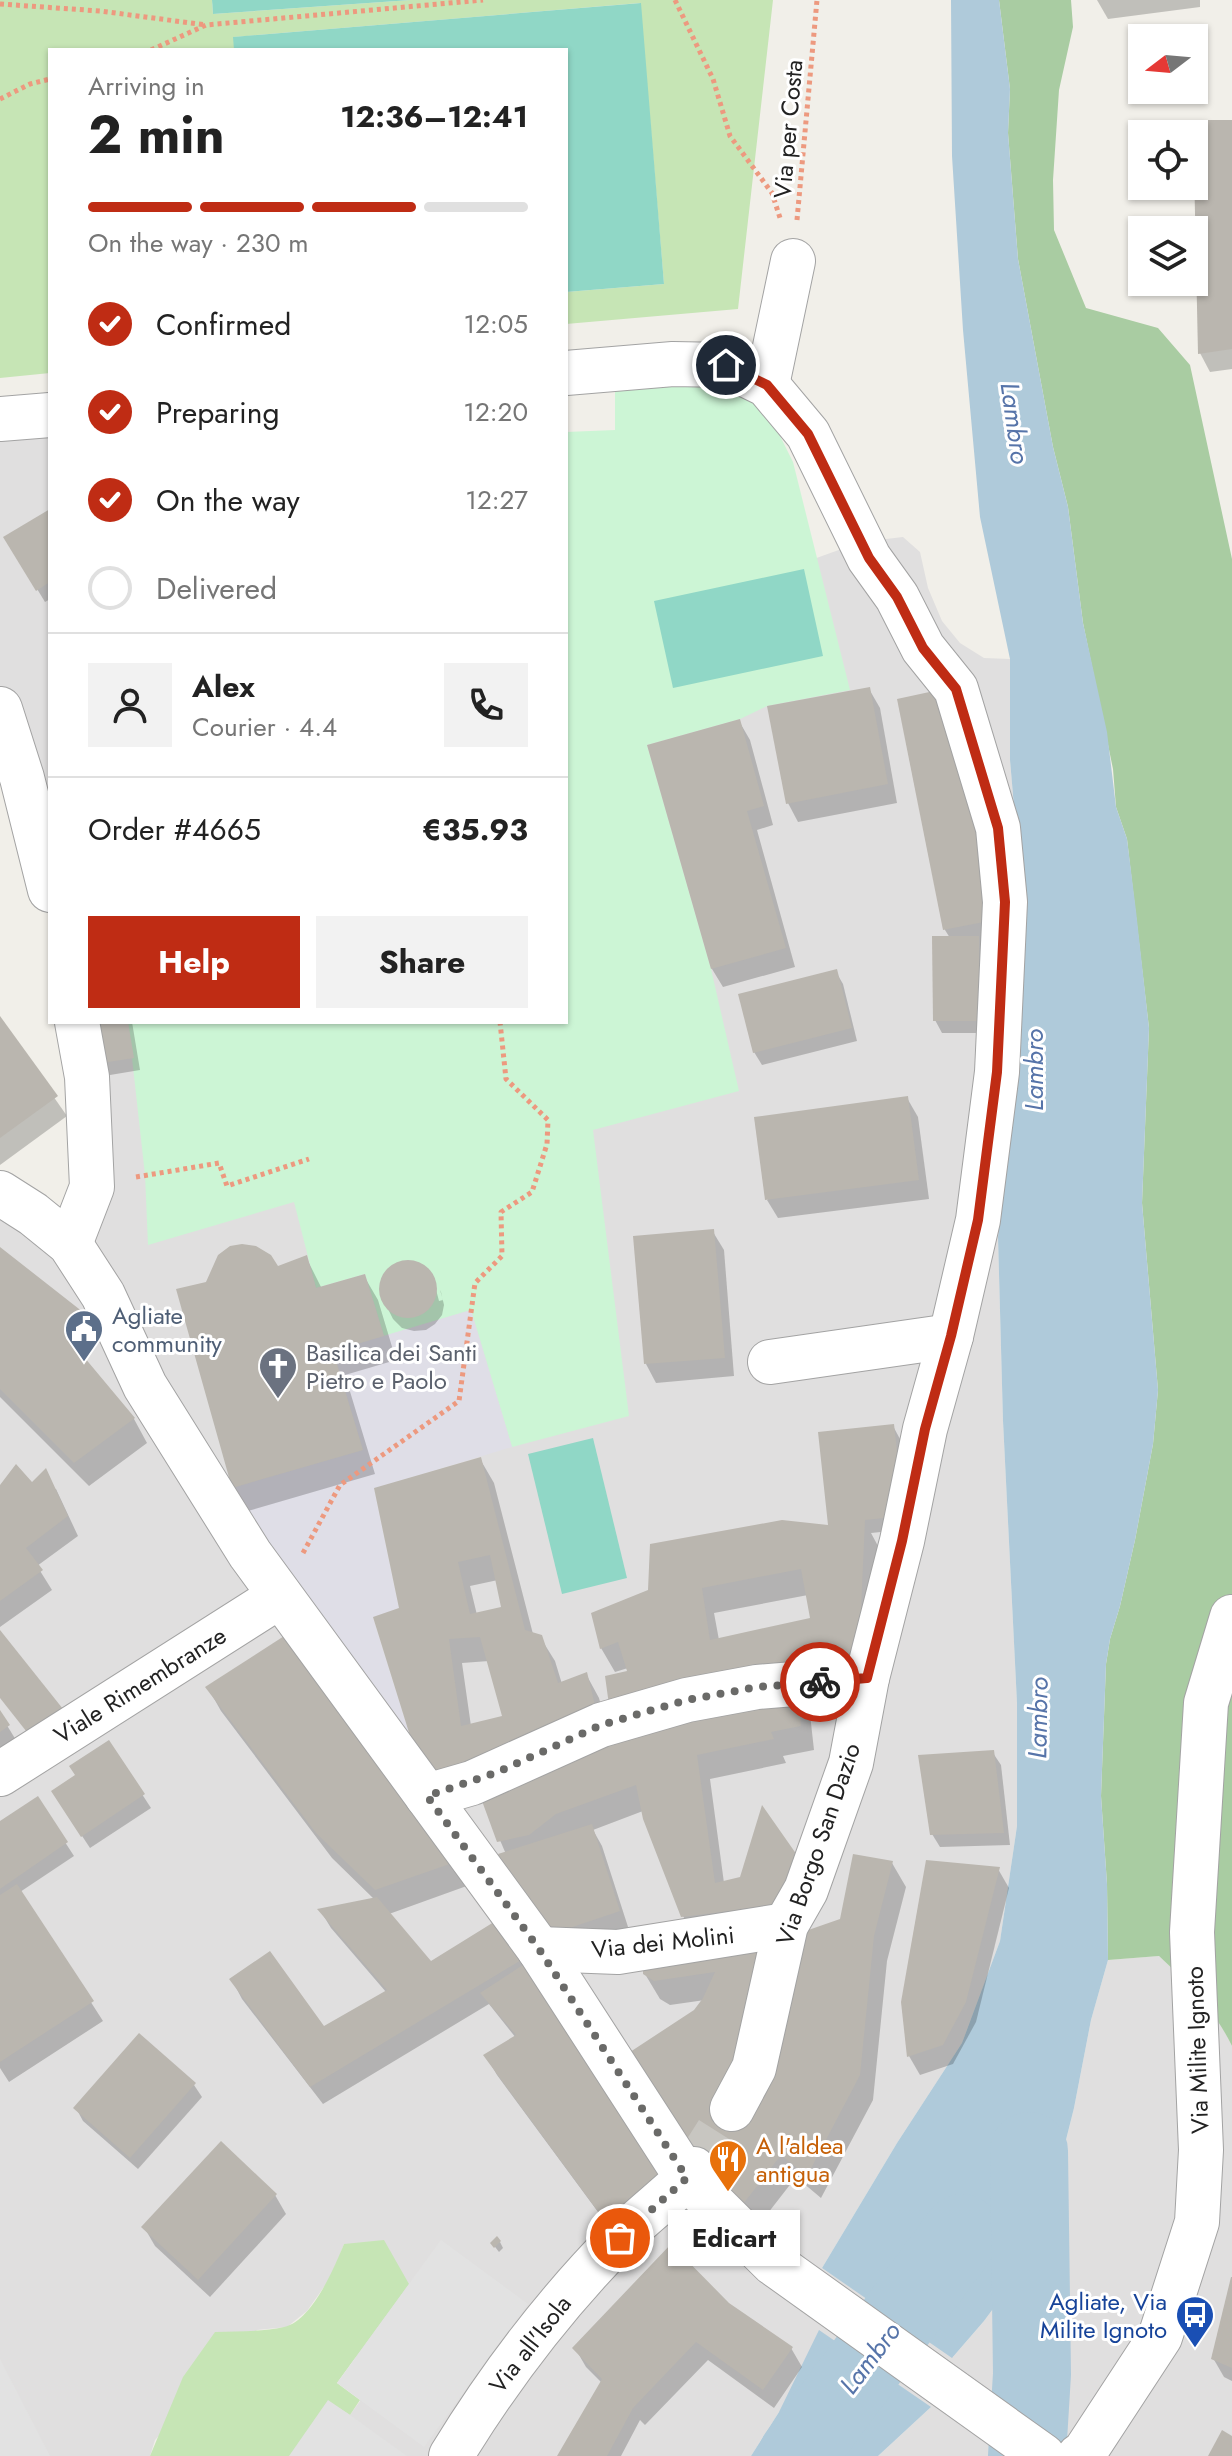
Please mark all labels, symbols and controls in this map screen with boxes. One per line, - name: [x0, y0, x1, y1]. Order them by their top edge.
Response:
- north arrow: [1128, 24, 1208, 104]
- map controls: [1128, 24, 1208, 296]
- street label: Via per Costa: [765, 58, 811, 200]
- text: Arriving in: [88, 67, 205, 105]
- text: 12:36–12:41: [340, 95, 528, 138]
- text: 2 min: [88, 97, 225, 173]
- button: locate: [1128, 120, 1208, 200]
- button: layers: [1128, 216, 1208, 296]
- text: On the way · 230 m: [88, 224, 309, 262]
- icon: check: [88, 302, 132, 346]
- text: Confirmed: [156, 303, 291, 346]
- text: 12:05: [463, 305, 528, 343]
- pin: [692, 331, 760, 399]
- icon: home: [704, 343, 748, 387]
- water label: Lambro: [990, 380, 1040, 466]
- icon: check: [88, 390, 132, 434]
- text: Preparing: [156, 391, 280, 434]
- text: 12:20: [463, 393, 528, 431]
- icon: check: [88, 478, 132, 522]
- text: On the way: [156, 479, 300, 522]
- text: 12:27: [465, 481, 528, 519]
- text: Delivered: [156, 567, 277, 610]
- button: person: [88, 663, 172, 747]
- button: phone: [444, 663, 528, 747]
- text: Alex: [192, 665, 255, 708]
- text: Courier · 4.4: [192, 708, 337, 746]
- text: Order #4665: [88, 808, 261, 851]
- text: €35.93: [422, 808, 528, 851]
- button: Help: [88, 916, 300, 1008]
- button: Share: [316, 916, 528, 1008]
- water label: Lambro: [1015, 1029, 1053, 1111]
- place label: Agliate community: [112, 1298, 222, 1361]
- public building icon: Agliate community: [63, 1308, 105, 1363]
- place label: Basilica dei Santi Pietro e Paolo: [306, 1335, 478, 1398]
- church icon: Basilica dei Santi Pietro e Paolo: [257, 1345, 299, 1400]
- street label: Viale Rimembranze: [47, 1618, 233, 1752]
- courier: [780, 1642, 860, 1722]
- icon: bike: [798, 1660, 842, 1704]
- water label: Lambro: [1018, 1677, 1058, 1759]
- street label: Via Borgo San Dazio: [767, 1738, 869, 1950]
- street label: Via dei Molini: [590, 1917, 736, 1967]
- street label: Via Milite Ignoto: [1177, 1966, 1217, 2134]
- place label: A l'aldea antigua: [756, 2128, 844, 2191]
- restaurant icon: A l'aldea antigua: [707, 2138, 749, 2193]
- pin: [586, 2204, 654, 2272]
- callout: Edicart: [668, 2210, 800, 2266]
- icon: bag: [598, 2216, 642, 2260]
- text: Edicart: [692, 2219, 776, 2257]
- place label: Agliate, Via Milite Ignoto: [1040, 2284, 1167, 2347]
- street label: Via all'Isola: [481, 2288, 579, 2400]
- bus stop icon: Agliate, Via Milite Ignoto: [1174, 2294, 1216, 2349]
- water label: Lambro: [830, 2314, 910, 2402]

